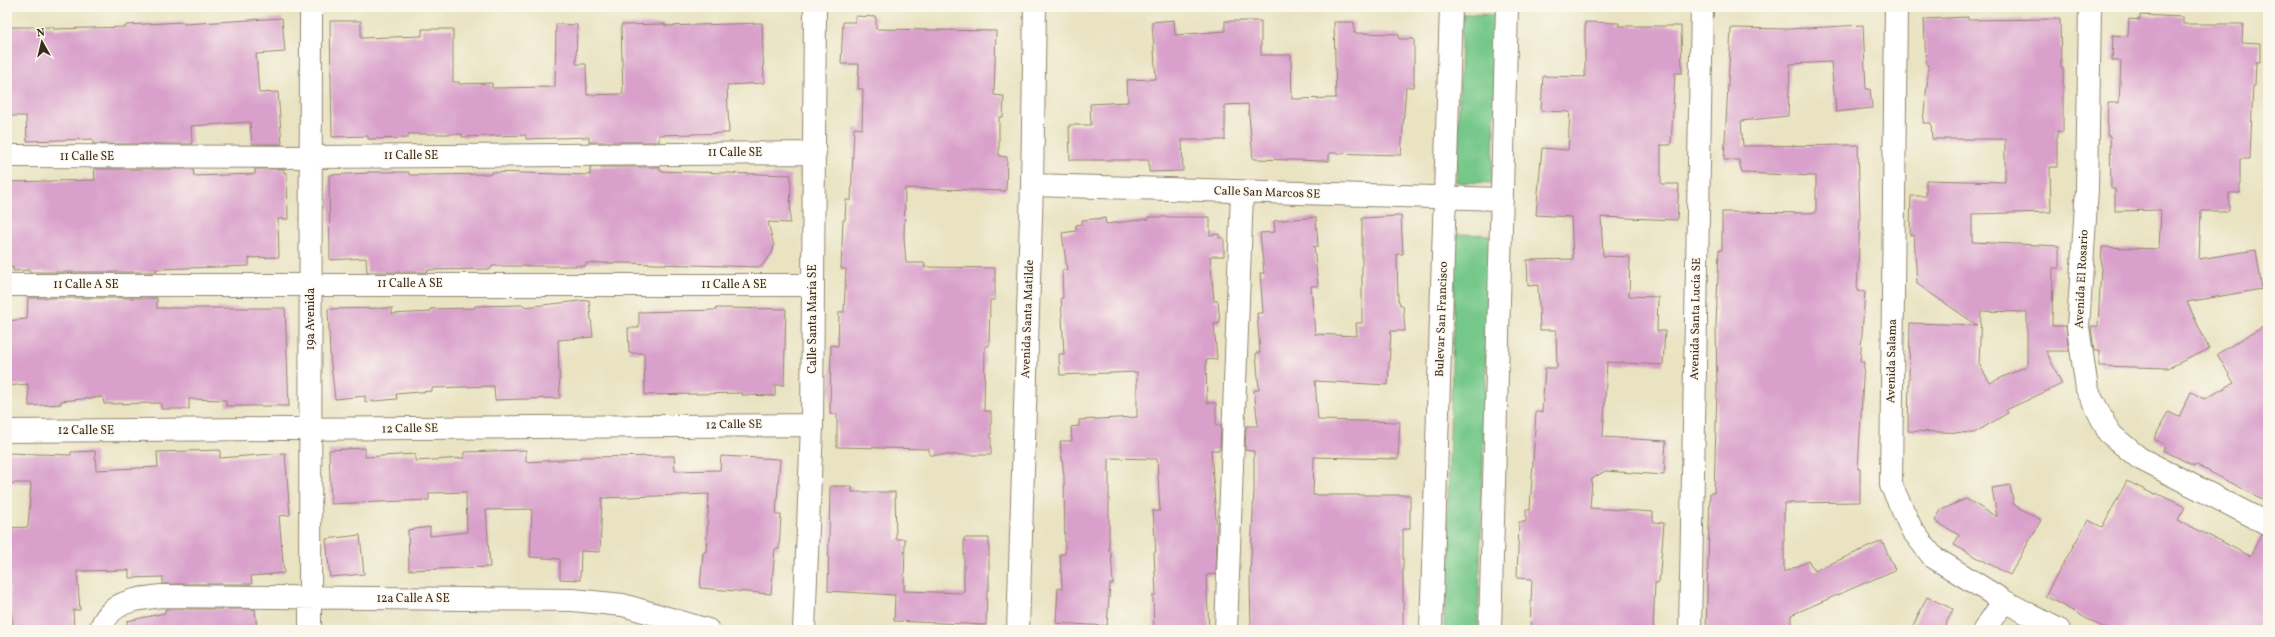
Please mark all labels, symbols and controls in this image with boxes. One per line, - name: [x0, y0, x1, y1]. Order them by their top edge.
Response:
- north arrow: [22, 22, 62, 62]
- text: N: [36, 26, 46, 42]
- street label: 11 Calle SE: [708, 145, 762, 161]
- street label: 11 Calle SE: [384, 148, 438, 164]
- street label: 11 Calle SE: [60, 149, 114, 165]
- street label: Calle San Marcos SE: [1213, 183, 1321, 203]
- street label: Avenida El Rosario: [2071, 229, 2093, 329]
- street label: Avenida Santa Lucía SE: [1687, 258, 1705, 380]
- street label: Avenida Santa Matilde: [1018, 259, 1038, 379]
- street label: Bulevar San Francisco: [1432, 261, 1452, 377]
- street label: Calle Santa María SE: [805, 264, 821, 374]
- street label: 11 Calle A SE: [377, 276, 443, 292]
- street label: 11 Calle A SE: [53, 277, 119, 293]
- street label: 11 Calle A SE: [701, 277, 767, 293]
- street label: 19a Avenida: [303, 288, 319, 350]
- street label: Avenida Salama: [1883, 319, 1901, 403]
- street label: 12 Calle SE: [706, 417, 762, 433]
- street label: 12 Calle SE: [382, 421, 438, 437]
- street label: 12 Calle SE: [58, 423, 114, 439]
- street label: 12a Calle A SE: [376, 591, 450, 607]

